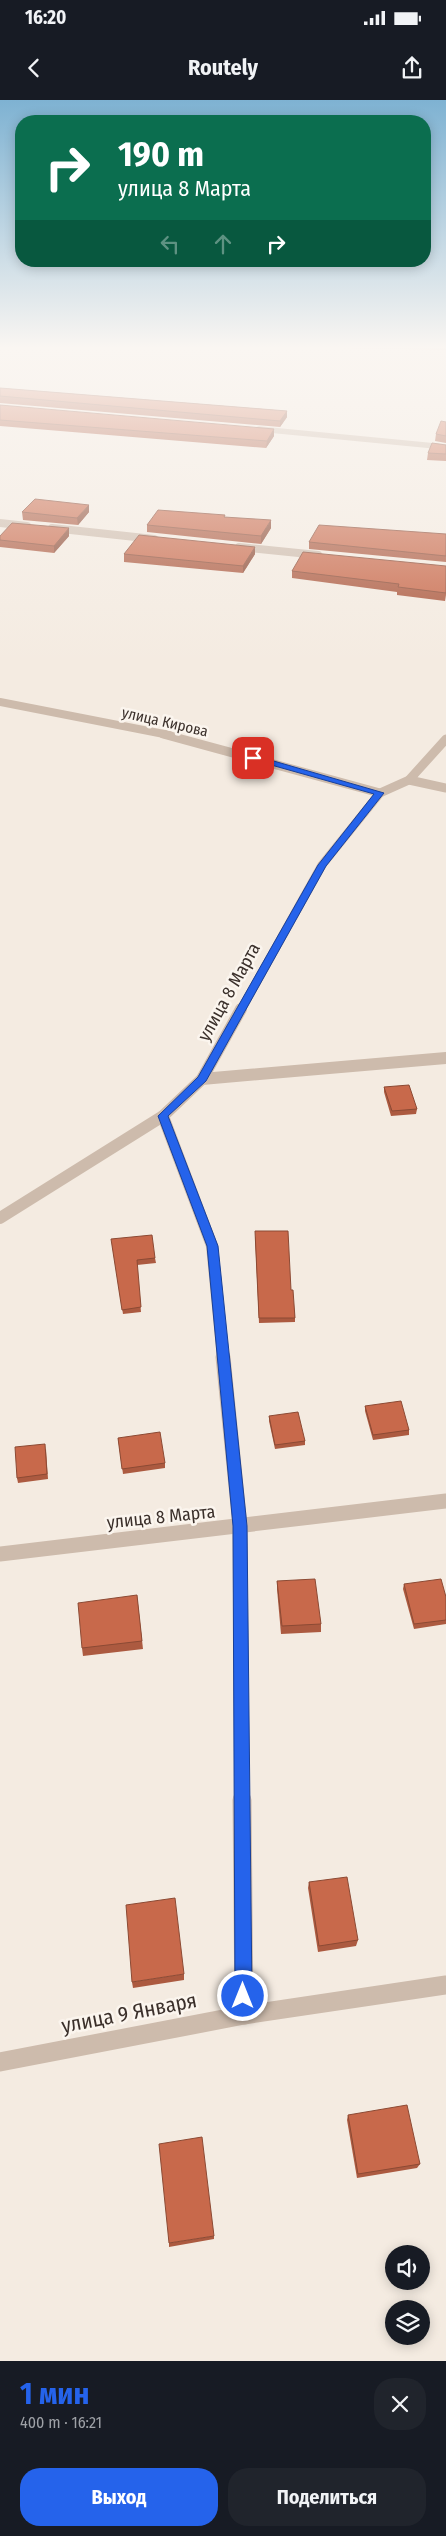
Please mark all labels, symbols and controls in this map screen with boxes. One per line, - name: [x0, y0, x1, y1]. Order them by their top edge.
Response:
- text: 16:20: [25, 6, 67, 29]
- icon: back: [20, 54, 48, 82]
- text: Routely: [188, 54, 258, 81]
- icon: share: [398, 54, 426, 82]
- text: 190 m: [118, 133, 204, 175]
- icon: right: [35, 135, 100, 200]
- text: улица 8 Марта: [118, 175, 251, 202]
- icon: left: [156, 230, 184, 258]
- icon: ahead: [209, 230, 237, 258]
- icon: right: [262, 230, 290, 258]
- street label: улица Кирова: [120, 703, 210, 741]
- pin: [232, 737, 274, 779]
- icon: arrive: [239, 744, 267, 772]
- street label: улица 8 Марта: [193, 939, 265, 1045]
- street label: улица 8 Марта: [106, 1500, 216, 1534]
- position arrow: [216, 1969, 268, 2021]
- street label: улица 9 Января: [59, 1987, 199, 2039]
- map controls: [385, 2245, 430, 2345]
- button: sound: [385, 2245, 430, 2290]
- button: layers: [385, 2300, 430, 2345]
- text: 1 мин: [20, 2376, 89, 2412]
- button: close: [374, 2378, 426, 2430]
- text: 400 m · 16:21: [20, 2413, 102, 2432]
- button: Выход: [20, 2468, 218, 2526]
- button: Поделиться: [228, 2468, 426, 2526]

